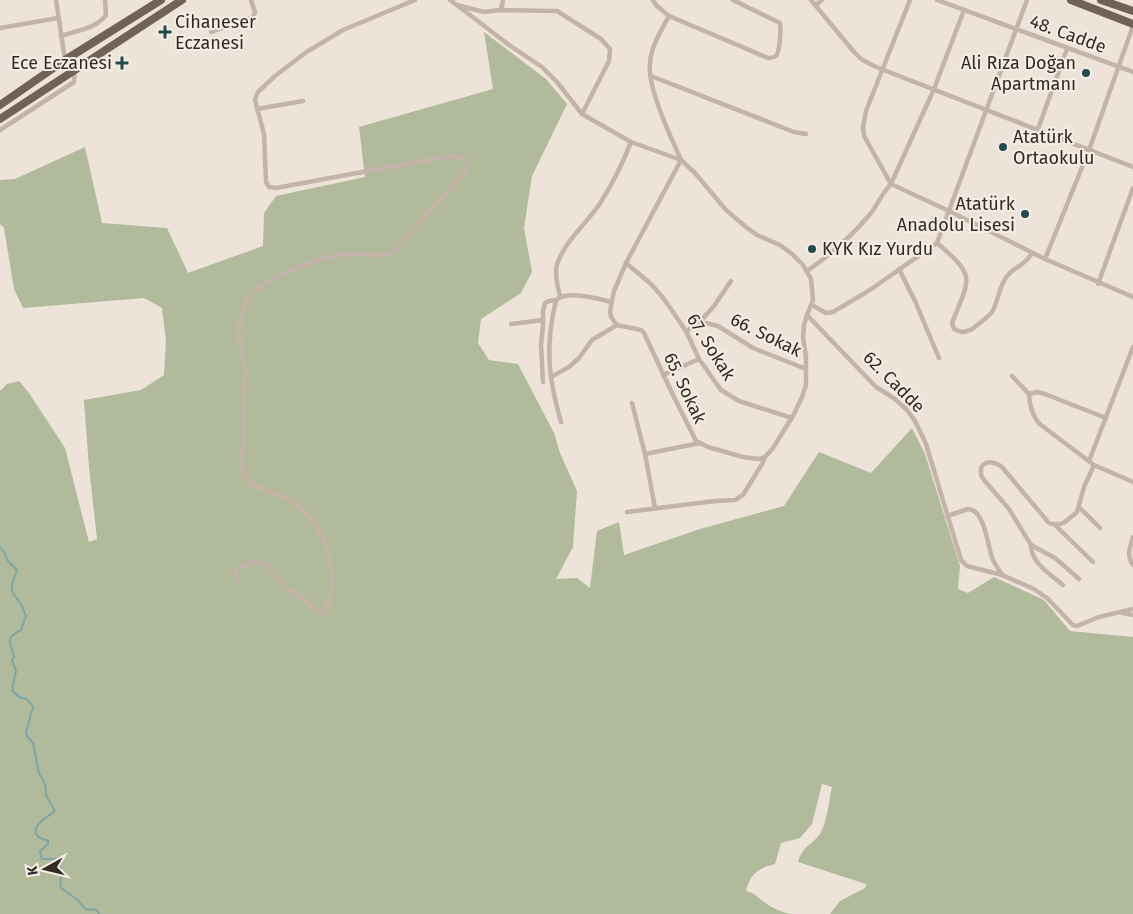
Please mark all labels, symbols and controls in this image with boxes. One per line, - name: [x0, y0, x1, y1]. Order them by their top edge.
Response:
- street label: 48. Cadde: [1027, 10, 1109, 58]
- place label: Cihaneser Eczanesi: [175, 11, 256, 54]
- marker: Cihaneser Eczanesi: [159, 26, 171, 38]
- place label: Ece Eczanesi: [11, 52, 112, 74]
- place label: Ali Rıza Doğan Apartmanı: [961, 52, 1076, 95]
- marker: Ece Eczanesi: [116, 57, 128, 69]
- marker: Ali Rıza Doğan Apartmanı: [1080, 67, 1092, 79]
- place label: Atatürk Ortaokulu: [1013, 126, 1094, 169]
- marker: Atatürk Ortaokulu: [997, 141, 1009, 153]
- place label: Atatürk Anadolu Lisesi: [897, 193, 1016, 236]
- marker: Atatürk Anadolu Lisesi: [1019, 208, 1031, 220]
- place label: KYK Kız Yurdu: [822, 238, 933, 260]
- marker: KYK Kız Yurdu: [806, 243, 818, 255]
- street label: 66. Sokak: [727, 308, 806, 362]
- street label: 67. Sokak: [682, 310, 740, 385]
- street label: 62. Cadde: [858, 346, 930, 418]
- street label: 65. Sokak: [659, 349, 711, 428]
- north arrow: [20, 844, 70, 894]
- text: K: [23, 864, 42, 876]

